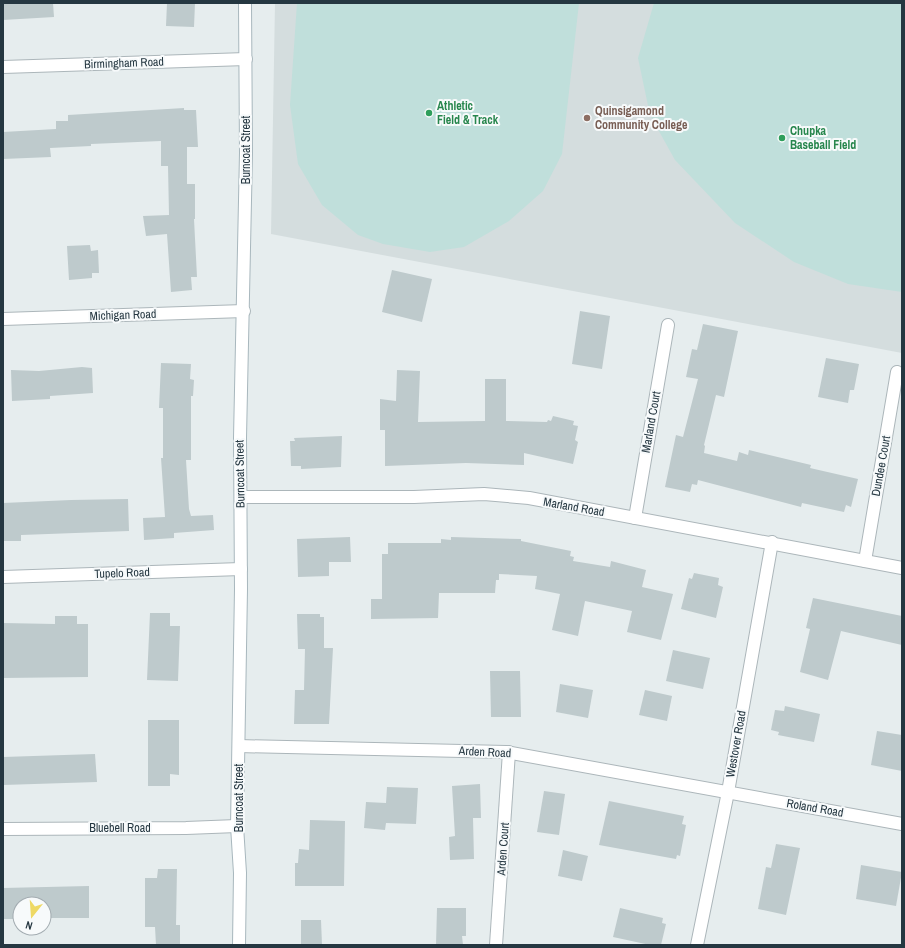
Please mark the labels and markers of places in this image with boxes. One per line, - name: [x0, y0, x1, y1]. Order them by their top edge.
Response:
- place label: Athletic Field & Track: [437, 98, 499, 128]
- place label: Quinsigamond Community College: [595, 103, 688, 133]
- marker: Athletic Field & Track: [424, 108, 434, 118]
- marker: Quinsigamond Community College: [582, 113, 592, 123]
- place label: Chupka Baseball Field: [790, 123, 856, 153]
- marker: Chupka Baseball Field: [777, 133, 787, 143]

